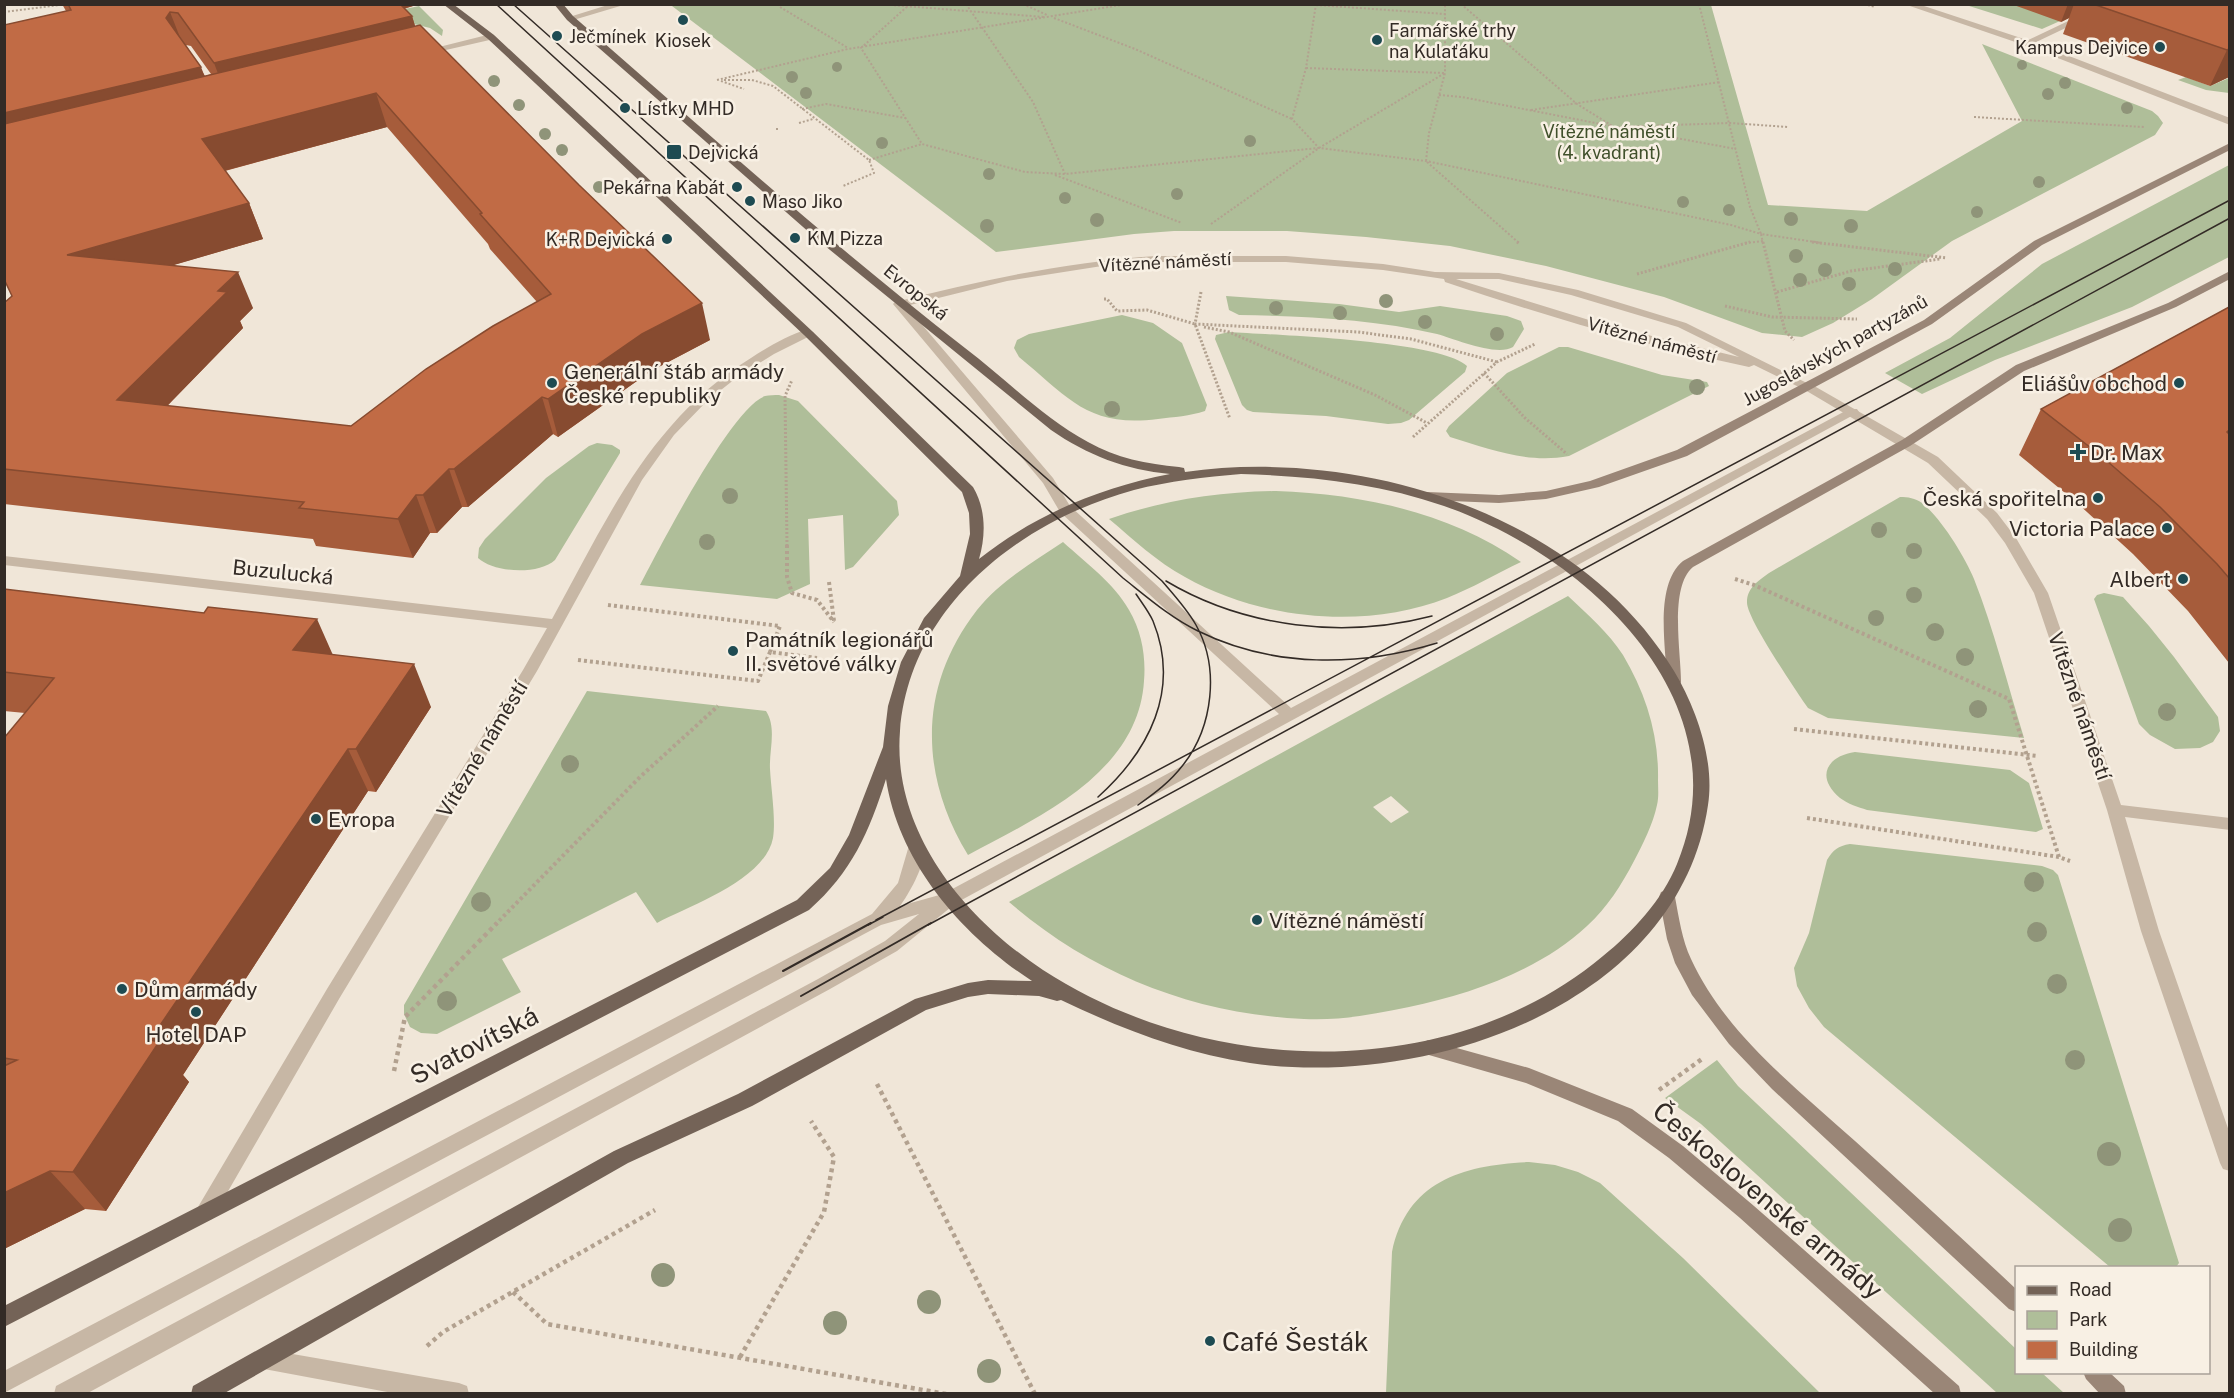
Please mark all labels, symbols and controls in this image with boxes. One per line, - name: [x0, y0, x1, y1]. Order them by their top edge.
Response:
- marker: Kiosek: [676, 13, 690, 27]
- place label: Farmářské trhy na Kulaťáku: [1389, 20, 1516, 62]
- place label: Ječmínek: [569, 26, 647, 47]
- marker: Ječmínek: [550, 29, 564, 43]
- place label: Kiosek: [655, 30, 711, 51]
- marker: Farmářské trhy na Kulaťáku: [1370, 33, 1384, 47]
- place label: Kampus Dejvice: [2015, 37, 2148, 58]
- marker: Kampus Dejvice: [2153, 40, 2167, 54]
- place label: Lístky MHD: [637, 98, 734, 119]
- marker: Lístky MHD: [618, 101, 632, 115]
- park label: Vítězné náměstí (4. kvadrant): [1543, 121, 1676, 163]
- place label: Dejvická: [688, 142, 758, 163]
- marker: Dejvická: [665, 143, 683, 161]
- place label: Pekárna Kabát: [603, 177, 725, 198]
- marker: Pekárna Kabát: [730, 180, 744, 194]
- place label: Maso Jiko: [762, 191, 843, 212]
- marker: Maso Jiko: [743, 194, 757, 208]
- place label: KM Pizza: [807, 228, 883, 249]
- place label: K+R Dejvická: [546, 229, 655, 250]
- marker: KM Pizza: [788, 231, 802, 245]
- marker: K+R Dejvická: [660, 232, 674, 246]
- street label: Vítězné náměstí: [1098, 248, 1232, 276]
- street label: Evropská: [880, 260, 952, 324]
- street label: Jugoslávských partyzánů: [1739, 290, 1931, 410]
- street label: Vítězné náměstí: [1585, 313, 1719, 367]
- place label: Generální štáb armády České republiky: [564, 359, 784, 408]
- place label: Eliášův obchod: [2021, 371, 2167, 396]
- marker: Generální štáb armády České republiky: [545, 376, 559, 390]
- marker: Eliášův obchod: [2172, 376, 2186, 390]
- place label: Dr. Max: [2090, 440, 2163, 465]
- marker: Dr. Max: [2071, 445, 2085, 459]
- place label: Česká spořitelna: [1923, 486, 2086, 511]
- marker: Česká spořitelna: [2091, 491, 2105, 505]
- place label: Victoria Palace: [2009, 516, 2155, 541]
- marker: Victoria Palace: [2160, 521, 2174, 535]
- street label: Buzulucká: [231, 554, 335, 590]
- place label: Albert: [2109, 567, 2171, 592]
- marker: Albert: [2176, 572, 2190, 586]
- place label: Památník legionářů II. světové války: [745, 627, 933, 676]
- street label: Vítězné náměstí: [2043, 629, 2117, 784]
- marker: Památník legionářů II. světové války: [726, 644, 740, 658]
- street label: Vítězné náměstí: [431, 675, 533, 822]
- place label: Evropa: [328, 807, 395, 832]
- marker: Evropa: [309, 812, 323, 826]
- place label: Vítězné náměstí: [1269, 908, 1425, 933]
- marker: Vítězné náměstí: [1250, 913, 1264, 927]
- place label: Dům armády: [134, 977, 258, 1002]
- marker: Dům armády: [115, 982, 129, 996]
- street label: Svatovítská: [405, 999, 543, 1091]
- marker: Hotel DAP: [189, 1005, 203, 1019]
- place label: Hotel DAP: [146, 1022, 246, 1047]
- street label: Československé armády: [1647, 1095, 1889, 1305]
- legend: [2015, 1266, 2210, 1374]
- text: Road: [2069, 1279, 2112, 1300]
- text: Park: [2069, 1309, 2107, 1330]
- place label: Café Šesták: [1222, 1326, 1369, 1357]
- marker: Café Šesták: [1203, 1334, 1217, 1348]
- text: Building: [2069, 1339, 2138, 1360]

